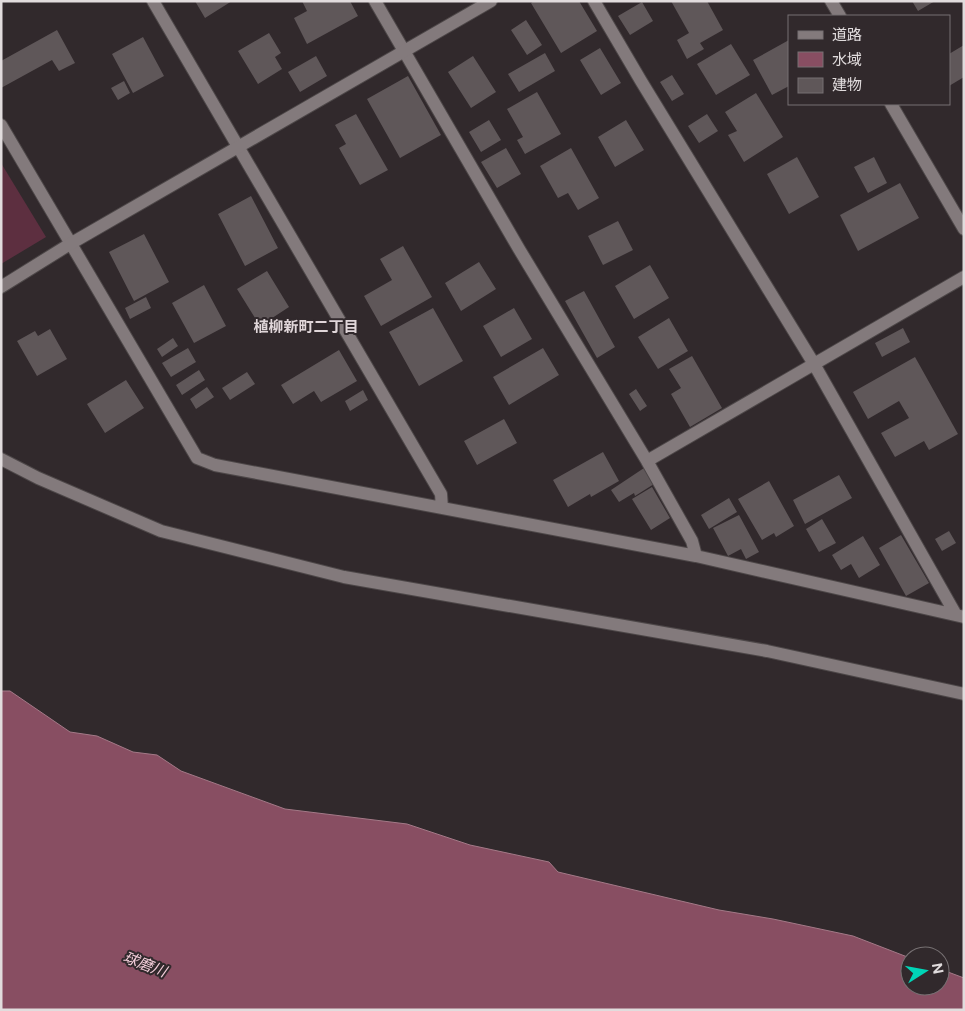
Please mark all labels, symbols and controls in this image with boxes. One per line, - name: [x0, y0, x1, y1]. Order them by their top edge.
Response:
- legend: [788, 15, 950, 105]
- text: 道路: [832, 26, 862, 43]
- text: 水域: [832, 51, 862, 68]
- text: 建物: [832, 76, 862, 93]
- district label: 植柳新町二丁目: [253, 318, 359, 335]
- north arrow: [900, 946, 950, 996]
- water label: 球磨川: [121, 948, 171, 981]
- text: N: [929, 962, 947, 975]

